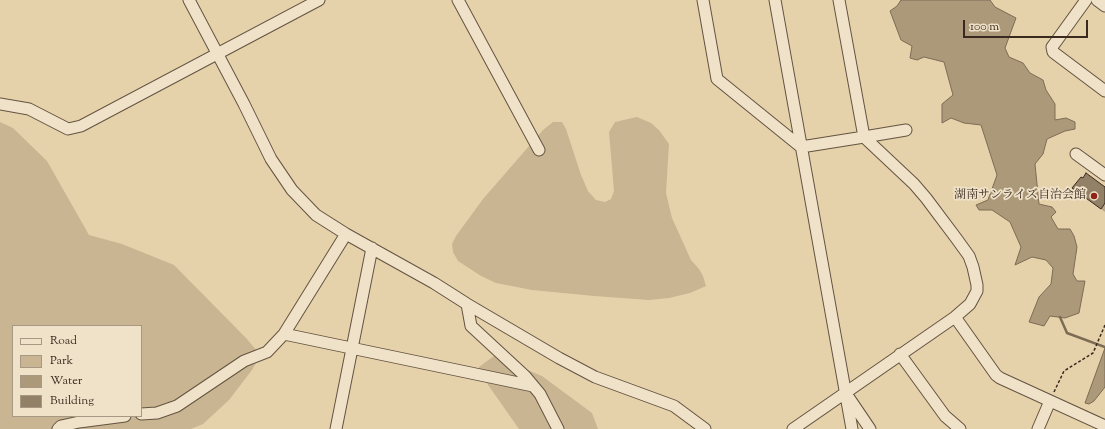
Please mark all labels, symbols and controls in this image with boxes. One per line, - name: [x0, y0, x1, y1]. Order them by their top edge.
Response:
- scale bar: [965, 12, 1090, 38]
- text: 100 m: [970, 18, 999, 36]
- place label: 湖南サンライズ自治会館: [954, 189, 1086, 203]
- marker: 湖南サンライズ自治会館: [1089, 191, 1099, 201]
- legend: [12, 325, 142, 417]
- text: Road: [50, 332, 77, 350]
- text: Park: [50, 352, 73, 370]
- text: Water: [50, 372, 82, 390]
- text: Building: [50, 392, 94, 410]

